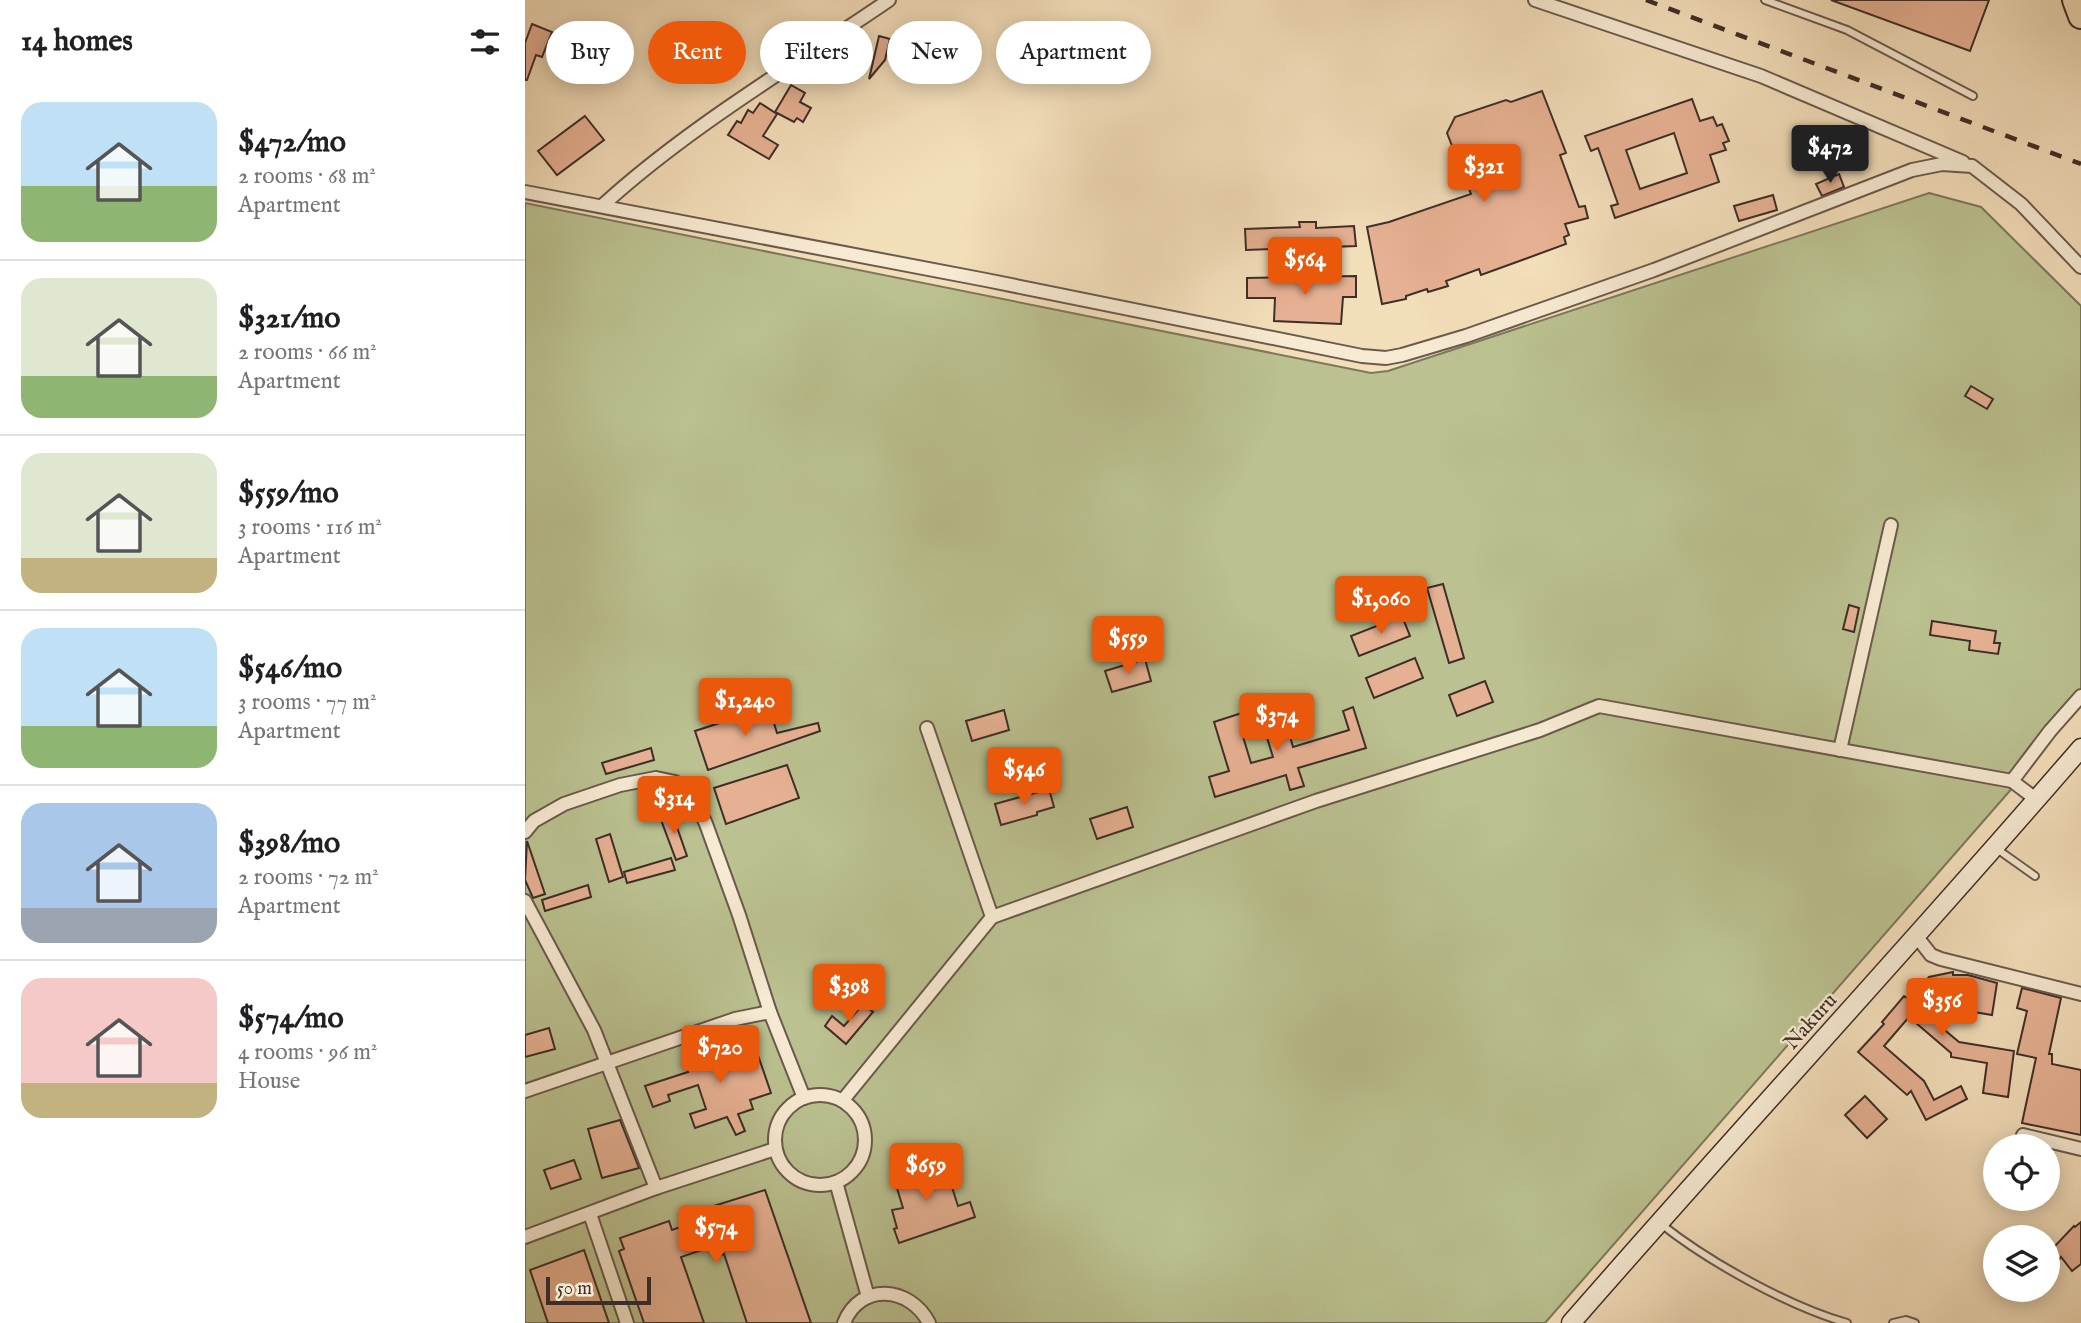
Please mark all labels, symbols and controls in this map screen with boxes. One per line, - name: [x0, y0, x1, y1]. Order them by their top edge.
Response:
- chip: Buy: [546, 21, 634, 84]
- chip: Rent: [648, 21, 746, 84]
- chip: Filters: [760, 21, 873, 84]
- chip: New: [887, 21, 982, 84]
- chip: Apartment: [996, 21, 1151, 84]
- text: 14 homes: [21, 23, 133, 61]
- icon: filters: [466, 23, 504, 61]
- text: $472/mo: [238, 124, 346, 162]
- pin: $472: [1789, 125, 1871, 185]
- icon: home: [77, 130, 161, 214]
- text: $472: [1808, 133, 1852, 162]
- pin: $321: [1443, 144, 1525, 204]
- text: $321: [1464, 152, 1504, 181]
- text: 2 rooms · 68 m²: [238, 162, 376, 191]
- text: Apartment: [238, 191, 341, 220]
- pin: $564: [1264, 238, 1346, 297]
- text: $564: [1284, 245, 1326, 274]
- text: $321/mo: [238, 300, 341, 338]
- icon: home: [77, 306, 161, 390]
- text: 2 rooms · 66 m²: [238, 338, 377, 367]
- text: Apartment: [238, 367, 341, 396]
- text: $559/mo: [238, 475, 339, 513]
- icon: home: [77, 481, 161, 565]
- text: 3 rooms · 116 m²: [238, 513, 382, 542]
- text: Apartment: [238, 542, 341, 571]
- pin: $1,060: [1324, 576, 1438, 636]
- text: $1,060: [1351, 584, 1411, 613]
- pin: $559: [1087, 616, 1169, 676]
- text: $559: [1108, 624, 1148, 653]
- text: $546/mo: [238, 650, 342, 688]
- icon: home: [77, 656, 161, 740]
- pin: $1,240: [688, 678, 802, 738]
- text: $1,240: [715, 686, 775, 715]
- text: 3 rooms · 77 m²: [238, 688, 377, 717]
- pin: $374: [1236, 694, 1318, 753]
- text: $374: [1255, 701, 1299, 730]
- text: Apartment: [238, 717, 341, 746]
- pin: $546: [983, 748, 1065, 807]
- text: $546: [1003, 755, 1045, 784]
- pin: $314: [633, 776, 715, 836]
- text: $314: [653, 784, 695, 813]
- text: $398/mo: [238, 825, 340, 863]
- icon: home: [77, 831, 161, 915]
- text: 2 rooms · 72 m²: [238, 863, 379, 892]
- text: Apartment: [238, 892, 341, 921]
- pin: $398: [808, 964, 890, 1024]
- text: $398: [829, 972, 869, 1001]
- pin: $356: [1901, 978, 1983, 1038]
- text: $356: [1922, 986, 1962, 1015]
- street label: Nakuru: [1779, 988, 1844, 1056]
- text: $574/mo: [238, 1000, 344, 1038]
- icon: home: [77, 1006, 161, 1090]
- pin: $720: [679, 1026, 761, 1085]
- text: $720: [697, 1033, 743, 1062]
- text: 4 rooms · 96 m²: [238, 1038, 377, 1067]
- text: House: [238, 1067, 300, 1096]
- map controls: [1983, 1134, 2060, 1302]
- button: locate: [1983, 1134, 2060, 1211]
- pin: $659: [885, 1144, 967, 1203]
- text: $659: [906, 1151, 946, 1180]
- pin: $574: [675, 1206, 757, 1265]
- text: $574: [694, 1213, 738, 1242]
- button: layers: [1983, 1225, 2060, 1302]
- scale bar: [546, 1274, 651, 1306]
- text: 50 m: [557, 1277, 592, 1301]

